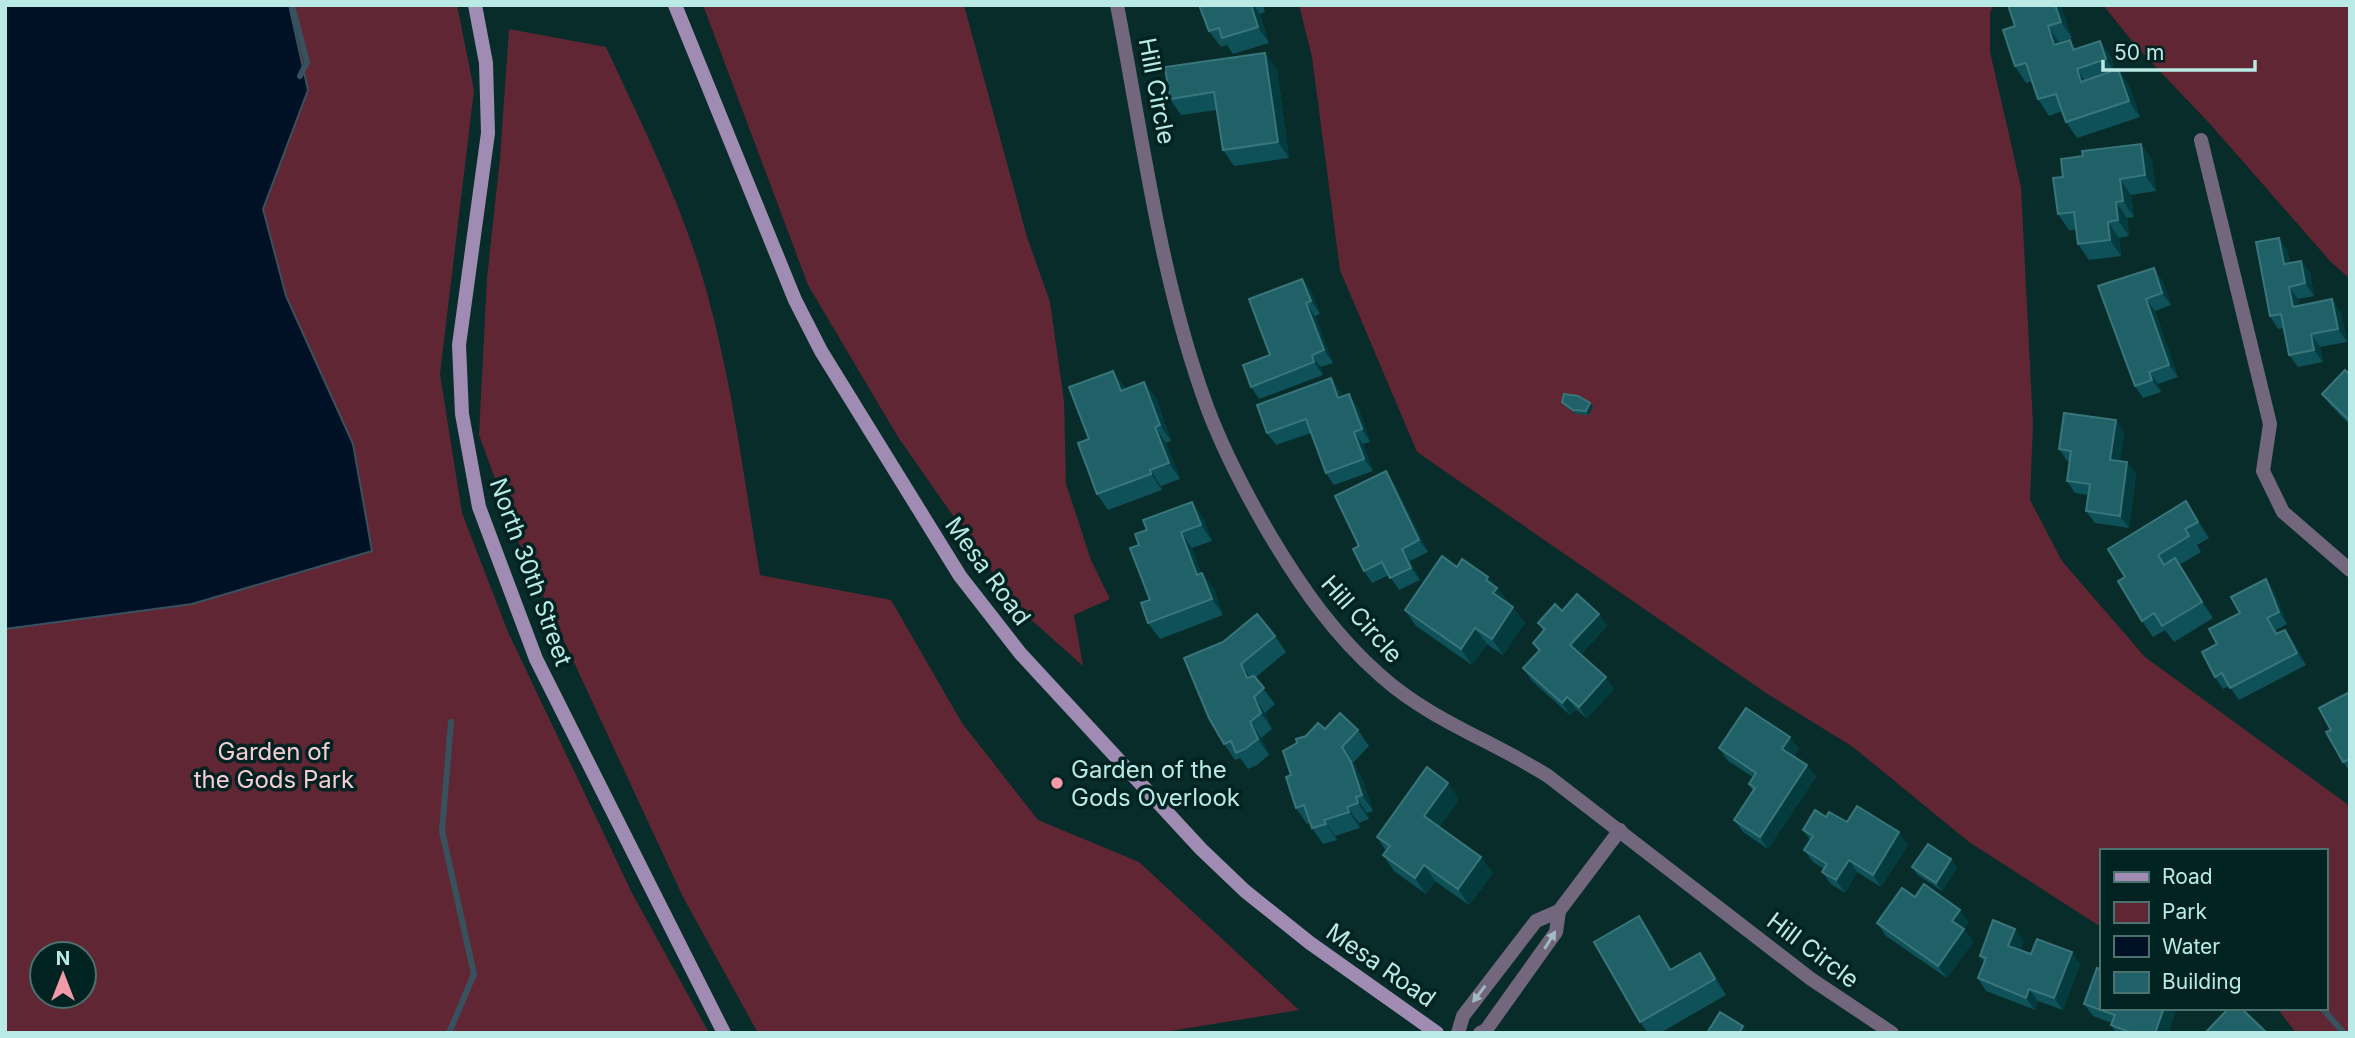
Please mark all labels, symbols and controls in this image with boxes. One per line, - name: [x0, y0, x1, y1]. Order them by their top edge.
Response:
- scale bar: [2103, 28, 2255, 72]
- street label: Hill Circle: [1133, 35, 1181, 147]
- text: 50 m: [2114, 40, 2164, 65]
- street label: North 30th Street: [484, 474, 578, 670]
- street label: Mesa Road: [939, 511, 1037, 631]
- street label: Hill Circle: [1315, 569, 1409, 669]
- park label: Garden of the Gods Park: [194, 737, 354, 794]
- place label: Garden of the Gods Overlook: [1071, 755, 1240, 812]
- marker: Garden of the Gods Overlook: [1049, 775, 1065, 791]
- legend: [2100, 849, 2327, 1010]
- text: Road: [2162, 864, 2213, 889]
- text: Park: [2162, 899, 2207, 924]
- street label: Hill Circle: [1761, 906, 1865, 994]
- street label: Mesa Road: [1321, 917, 1441, 1013]
- one-way arrow: [1543, 930, 1556, 950]
- text: Water: [2162, 934, 2220, 959]
- north arrow: [28, 940, 98, 1010]
- text: N: [56, 947, 70, 970]
- text: Building: [2162, 969, 2242, 994]
- one-way arrow: [1473, 985, 1487, 1003]

